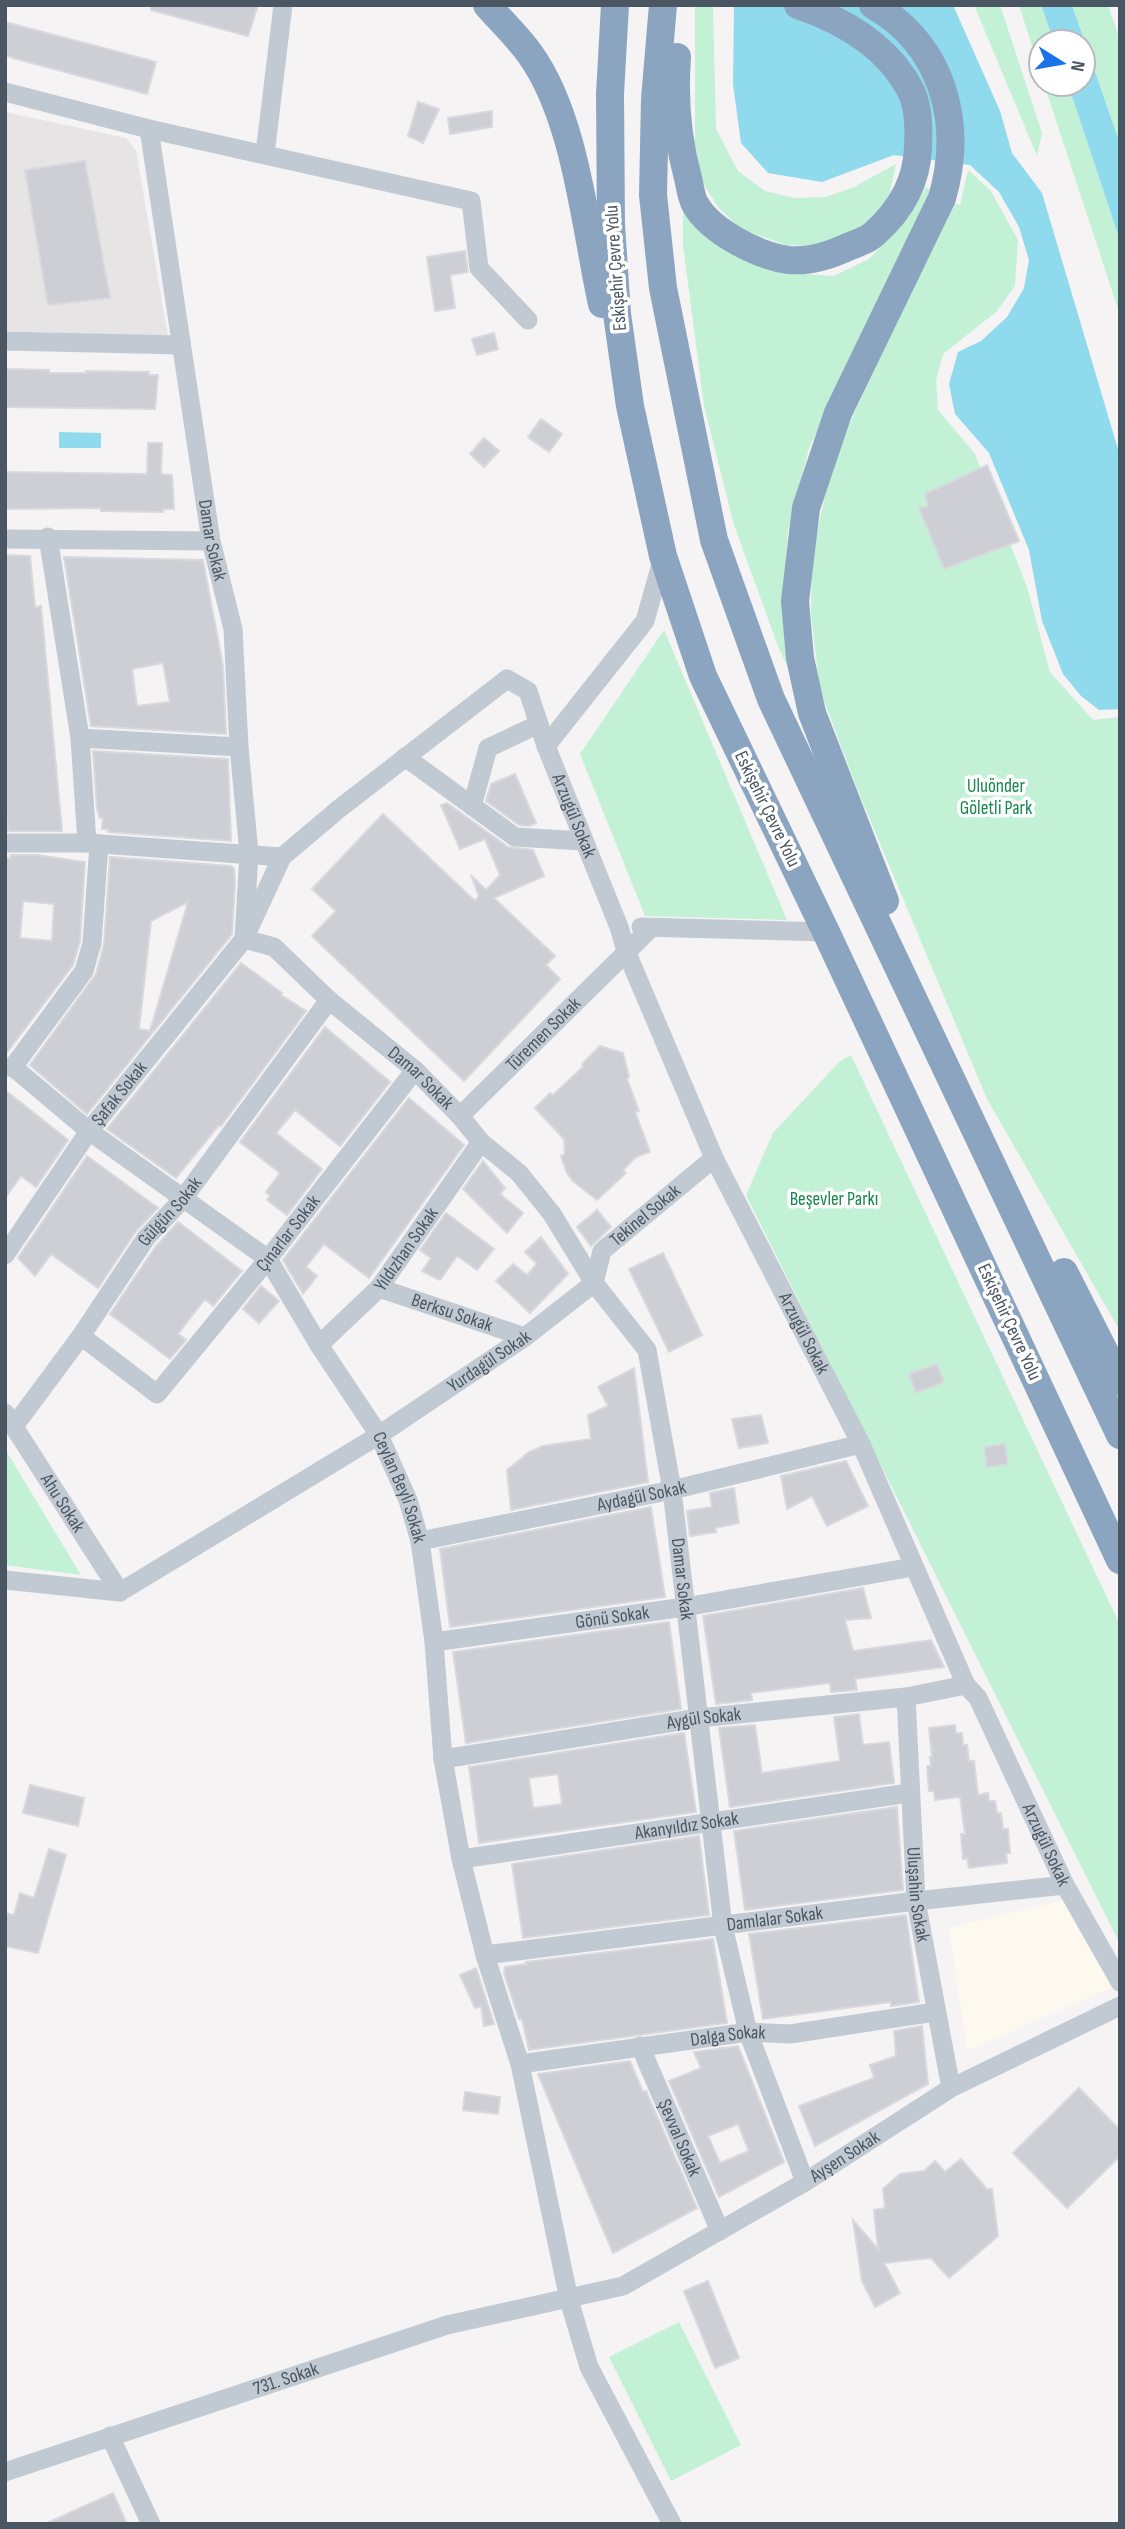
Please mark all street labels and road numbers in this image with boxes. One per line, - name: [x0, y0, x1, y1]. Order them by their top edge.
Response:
- street label: Eskişehir Çevre Yolu: [600, 204, 632, 332]
- street label: Damar Sokak: [193, 498, 232, 584]
- street label: Eskişehir Çevre Yolu: [729, 747, 805, 871]
- street label: Arzugül Sokak: [546, 769, 602, 862]
- street label: Türemen Sokak: [501, 992, 586, 1076]
- street label: Damar Sokak: [383, 1041, 459, 1115]
- street label: Şafak Sokak: [86, 1056, 153, 1130]
- street label: Gülgün Sokak: [132, 1172, 207, 1250]
- street label: Tekinel Sokak: [605, 1179, 686, 1251]
- street label: Çınarlar Sokak: [251, 1190, 325, 1276]
- street label: Yıldızhan Sokak: [369, 1202, 444, 1296]
- street label: Eskişehir Çevre Yolu: [972, 1260, 1046, 1384]
- street label: Berksu Sokak: [408, 1288, 496, 1337]
- street label: Arzugül Sokak: [773, 1288, 835, 1379]
- street label: Yurdagül Sokak: [443, 1325, 536, 1397]
- street label: Ceylan Beyli Sokak: [368, 1428, 432, 1546]
- street label: Ahu Sokak: [35, 1468, 91, 1537]
- street label: Aydagül Sokak: [594, 1475, 689, 1517]
- street label: Damar Sokak: [666, 1537, 699, 1622]
- street label: Gönü Sokak: [574, 1601, 651, 1634]
- street label: Aygül Sokak: [664, 1702, 743, 1735]
- street label: Arzugül Sokak: [1017, 1799, 1076, 1891]
- street label: Akanyıldız Sokak: [632, 1807, 741, 1845]
- street label: Uluşahin Sokak: [902, 1846, 935, 1945]
- street label: Damlalar Sokak: [725, 1901, 825, 1936]
- street label: Dalga Sokak: [689, 2020, 767, 2051]
- street label: Şevval Sokak: [653, 2096, 707, 2181]
- street label: Ayşen Sokak: [805, 2125, 885, 2188]
- street label: 731. Sokak: [250, 2357, 322, 2400]

